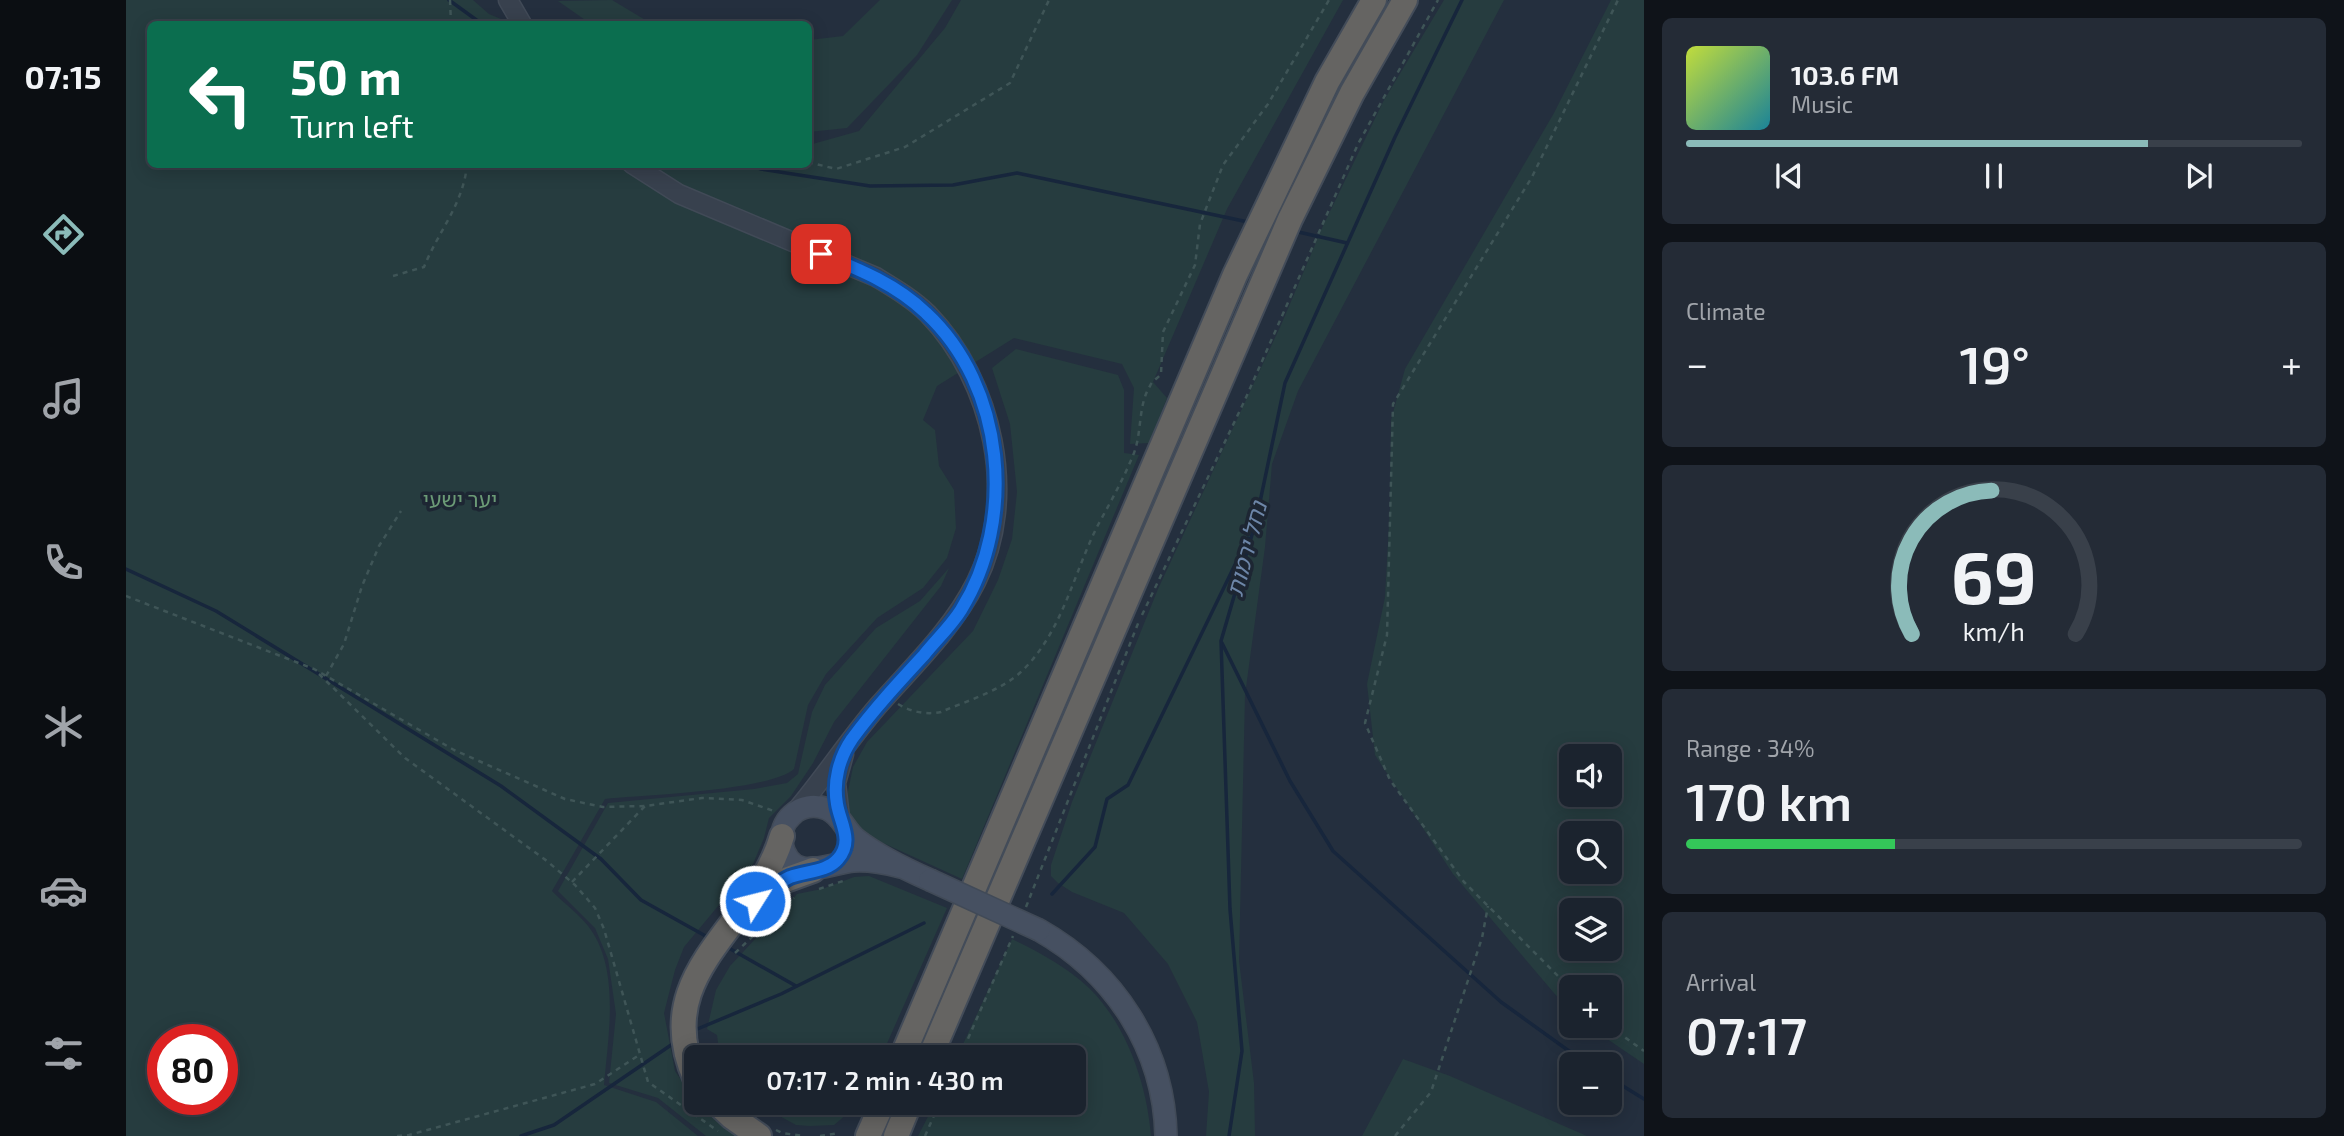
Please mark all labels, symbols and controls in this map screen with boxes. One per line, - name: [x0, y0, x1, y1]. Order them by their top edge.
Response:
- text: 50 m: [290, 46, 402, 105]
- icon: left: [175, 49, 266, 140]
- text: 07:15: [25, 57, 101, 95]
- text: 103.6 FM: [1791, 59, 1899, 90]
- text: Music: [1791, 90, 1853, 118]
- text: Turn left: [290, 106, 414, 144]
- icon: previous: [1770, 157, 1808, 195]
- icon: pause: [1975, 157, 2013, 195]
- icon: next: [2180, 157, 2218, 195]
- icon: directions: [39, 210, 88, 259]
- pin: [791, 224, 851, 284]
- icon: arrive: [802, 235, 840, 273]
- text: Climate: [1686, 297, 1766, 325]
- text: 19°: [1959, 332, 2030, 394]
- text: −: [1686, 340, 1708, 386]
- text: +: [2281, 340, 2302, 386]
- icon: music: [39, 374, 88, 423]
- park label: יער ישעי: [423, 486, 497, 511]
- water label: נחל ירמות: [1220, 496, 1273, 600]
- text: 69: [1951, 531, 2037, 619]
- icon: phone: [39, 538, 88, 587]
- text: km/h: [1963, 616, 2025, 646]
- icon: climate: [39, 702, 88, 751]
- text: Range · 34%: [1686, 734, 1814, 762]
- map controls: [1559, 744, 1622, 1115]
- button: sound: [1559, 744, 1622, 807]
- text: 170 km: [1686, 769, 1852, 831]
- button: search: [1559, 821, 1622, 884]
- position arrow: [718, 864, 792, 938]
- icon: car: [39, 866, 88, 915]
- button: layers: [1559, 898, 1622, 961]
- text: Arrival: [1686, 968, 1756, 996]
- button: +: [1559, 975, 1622, 1038]
- text: 07:17: [1686, 1003, 1807, 1065]
- speed limit sign: 80: [147, 1024, 238, 1115]
- icon: filters: [39, 1029, 88, 1078]
- button: −: [1559, 1052, 1622, 1115]
- text: 07:17 · 2 min · 430 m: [766, 1064, 1004, 1095]

